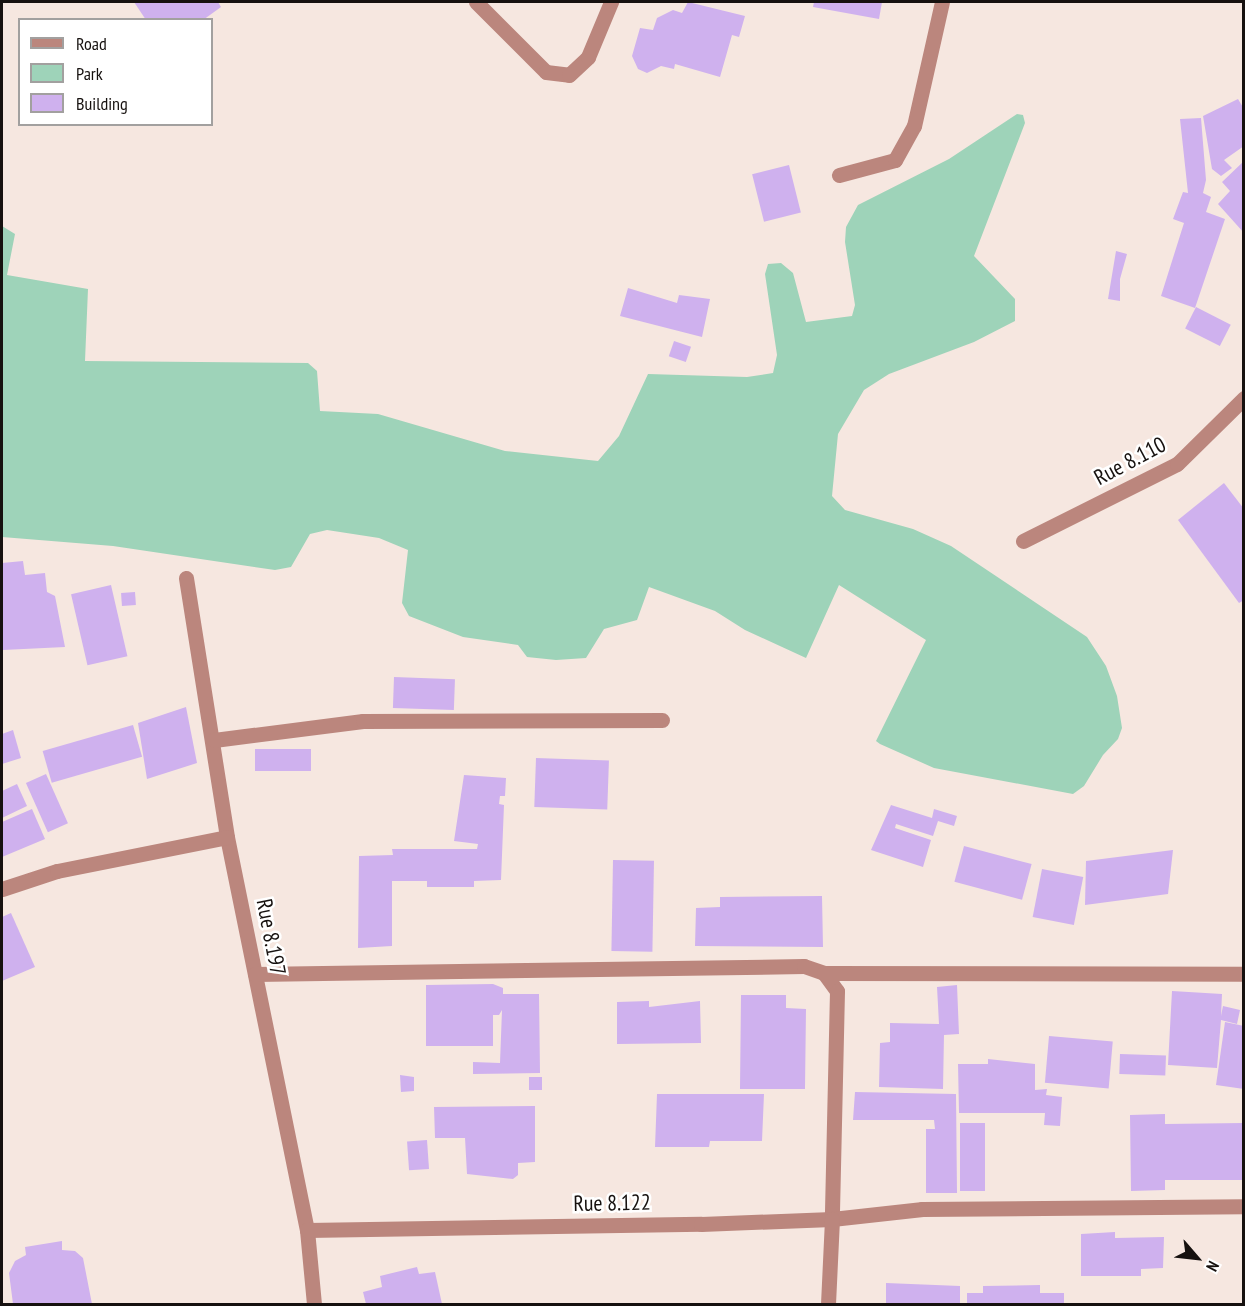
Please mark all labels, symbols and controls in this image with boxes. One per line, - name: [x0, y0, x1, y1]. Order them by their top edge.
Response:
- legend: [18, 18, 213, 126]
- text: Road: [76, 32, 107, 55]
- text: Park: [76, 62, 103, 85]
- text: Building: [76, 92, 128, 115]
- street label: Rue 8.110: [1090, 431, 1170, 491]
- street label: Rue 8.197: [251, 897, 291, 977]
- street label: Rue 8.122: [573, 1189, 651, 1217]
- north arrow: [1167, 1228, 1227, 1288]
- text: N: [1202, 1258, 1224, 1275]

